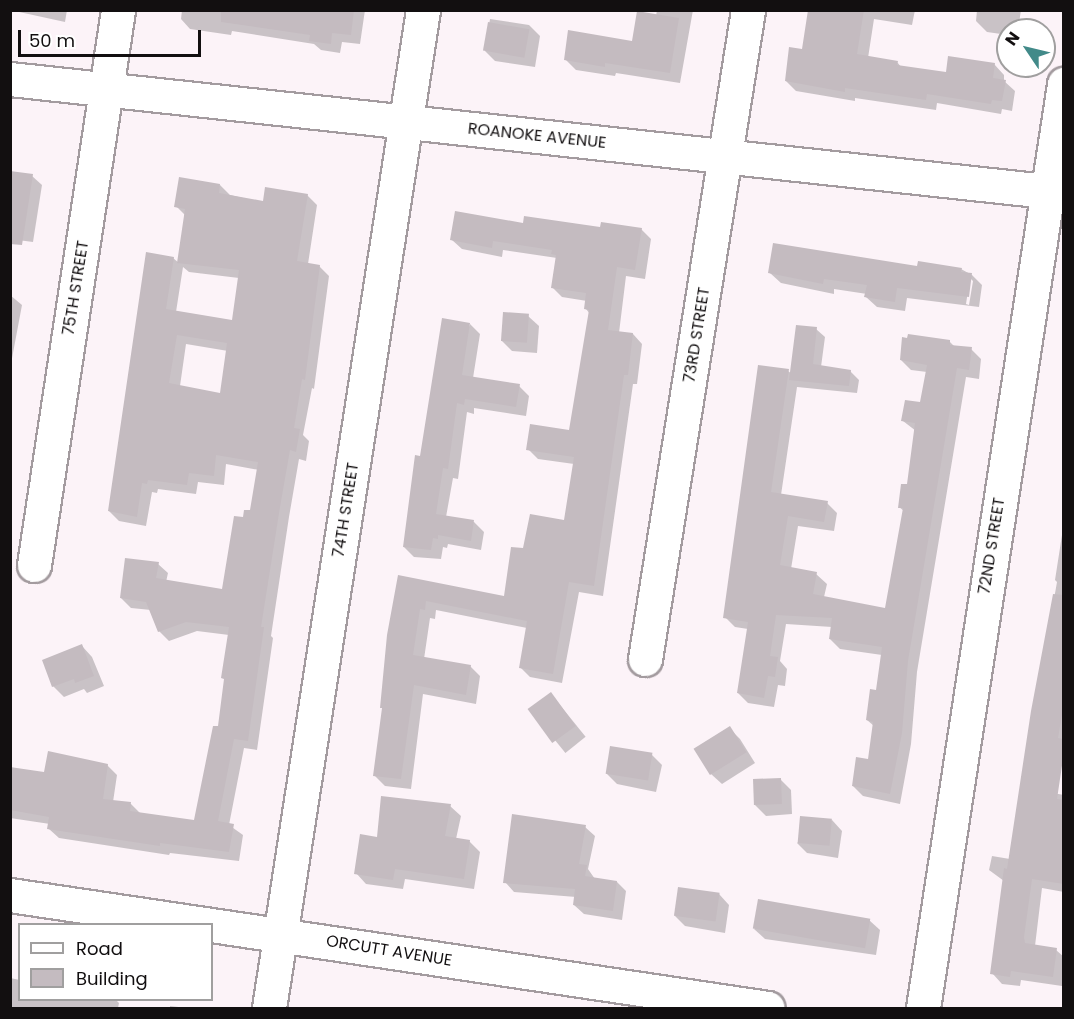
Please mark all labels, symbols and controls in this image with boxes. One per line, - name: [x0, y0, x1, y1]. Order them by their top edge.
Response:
- scale bar: [21, 18, 204, 56]
- north arrow: [996, 18, 1056, 78]
- text: N: [1000, 27, 1025, 50]
- text: 50 m: [29, 28, 75, 53]
- street label: ROANOKE AVENUE: [467, 119, 607, 153]
- street label: 75TH STREET: [59, 239, 93, 337]
- street label: 73RD STREET: [680, 286, 714, 384]
- street label: 74TH STREET: [329, 461, 363, 559]
- street label: 72ND STREET: [975, 496, 1009, 596]
- legend: [18, 923, 213, 1001]
- street label: ORCUTT AVENUE: [325, 932, 453, 970]
- text: Road: [76, 936, 123, 961]
- text: Building: [76, 966, 148, 991]

